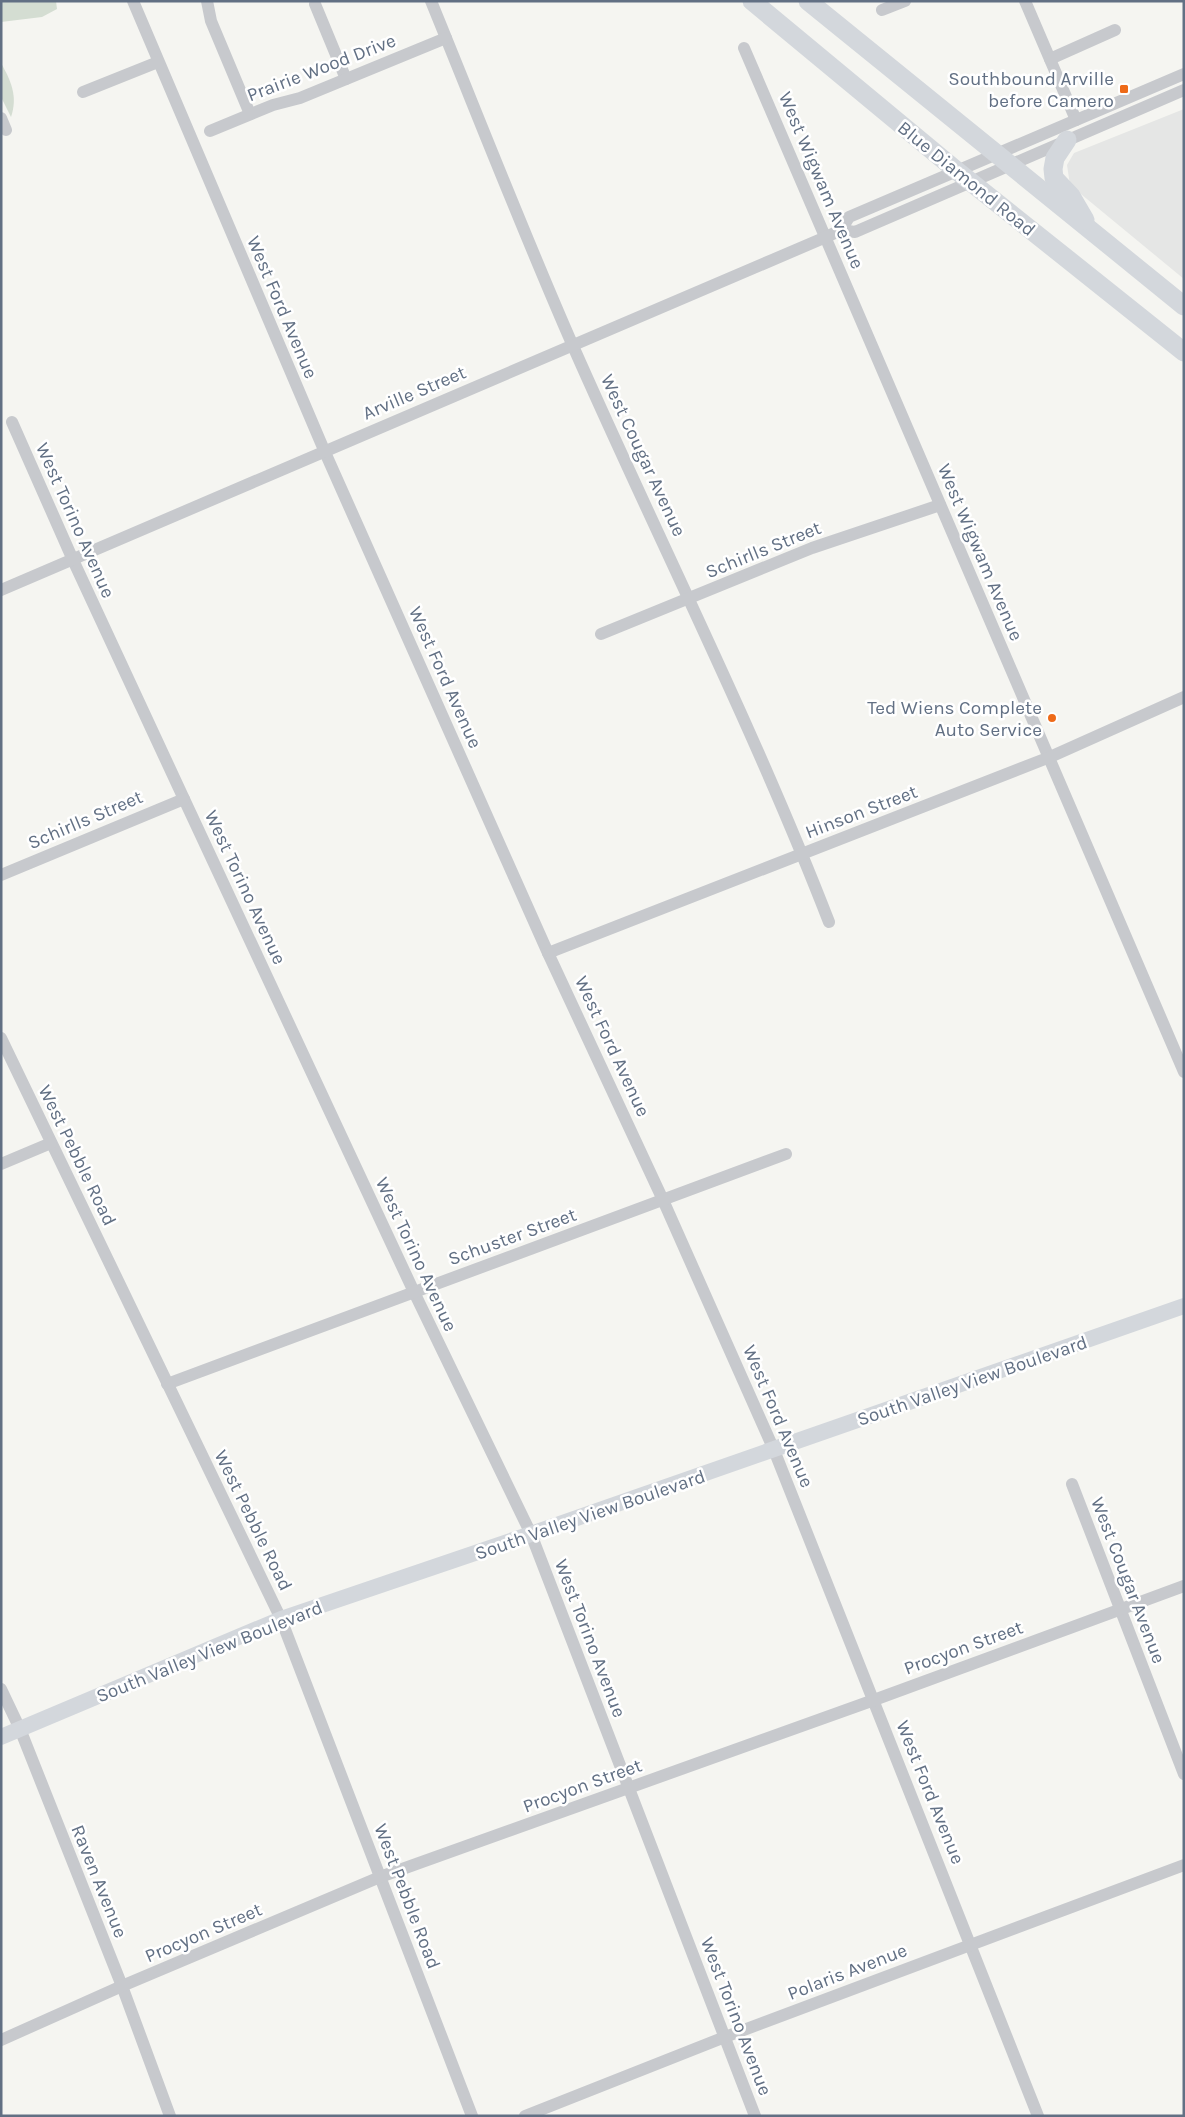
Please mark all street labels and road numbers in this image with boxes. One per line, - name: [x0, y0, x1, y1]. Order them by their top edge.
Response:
- street label: Prairie Wood Drive: [244, 29, 399, 106]
- street label: West Wigwam Avenue: [774, 89, 868, 272]
- street label: Blue Diamond Road: [893, 117, 1040, 241]
- street label: West Ford Avenue: [242, 233, 322, 382]
- street label: Arville Street: [359, 361, 469, 425]
- street label: West Cougar Avenue: [596, 371, 690, 540]
- street label: West Torino Avenue: [31, 439, 119, 601]
- street label: West Wigwam Avenue: [933, 461, 1027, 644]
- street label: Schirlls Street: [702, 517, 824, 583]
- street label: West Ford Avenue: [404, 603, 486, 752]
- street label: Hinson Street: [802, 780, 921, 843]
- street label: Schirlls Street: [25, 786, 146, 854]
- street label: West Torino Avenue: [200, 807, 290, 968]
- street label: West Ford Avenue: [570, 973, 654, 1120]
- street label: West Pebble Road: [33, 1081, 121, 1229]
- street label: West Torino Avenue: [371, 1174, 461, 1335]
- street label: Schuster Street: [445, 1204, 579, 1270]
- street label: South Valley View Boulevard: [854, 1331, 1090, 1431]
- street label: West Ford Avenue: [738, 1342, 818, 1491]
- street label: West Pebble Road: [209, 1446, 297, 1594]
- street label: South Valley View Boulevard: [472, 1465, 708, 1565]
- street label: West Cougar Avenue: [1086, 1494, 1170, 1667]
- street label: West Torino Avenue: [550, 1556, 630, 1721]
- street label: South Valley View Boulevard: [93, 1596, 326, 1707]
- street label: Procyon Street: [901, 1616, 1026, 1680]
- street label: West Ford Avenue: [891, 1717, 969, 1867]
- street label: Procyon Street: [520, 1754, 645, 1818]
- street label: West Pebble Road: [369, 1821, 445, 1972]
- street label: Raven Avenue: [66, 1822, 132, 1941]
- street label: Procyon Street: [142, 1898, 265, 1967]
- street label: West Torino Avenue: [696, 1934, 776, 2099]
- street label: Polaris Avenue: [784, 1939, 910, 2005]

